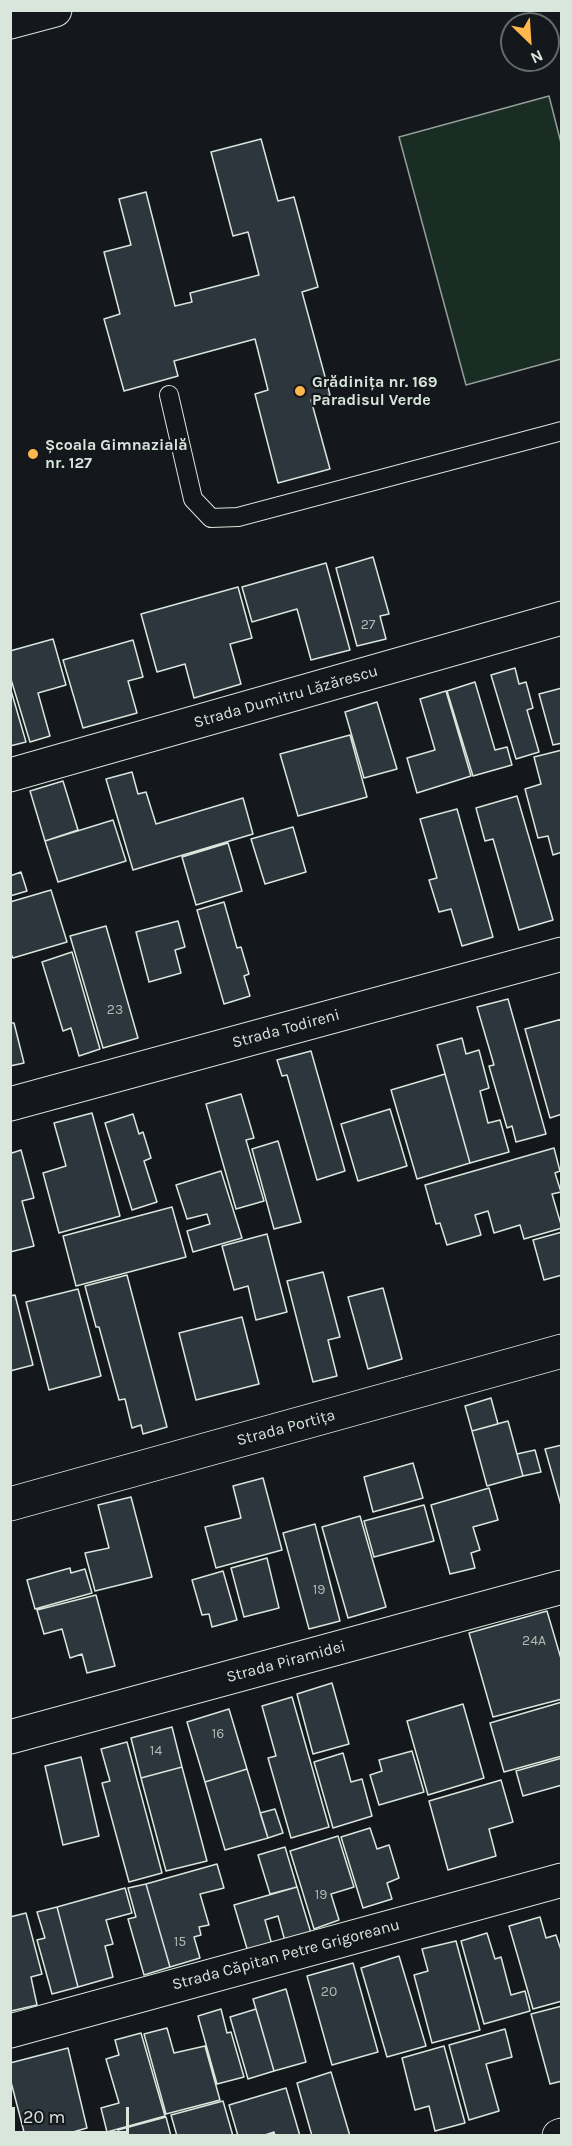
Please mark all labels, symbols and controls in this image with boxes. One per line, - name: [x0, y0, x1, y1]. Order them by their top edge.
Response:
- north arrow: [500, 12, 560, 72]
- text: N: [528, 46, 546, 68]
- place label: Grădinița nr. 169 Paradisul Verde: [312, 372, 437, 410]
- marker: Grădinița nr. 169 Paradisul Verde: [293, 384, 307, 398]
- place label: Școala Gimnazială nr. 127: [45, 435, 188, 473]
- marker: Școala Gimnazială nr. 127: [26, 447, 40, 461]
- house number: 27: [361, 617, 375, 633]
- street label: Strada Dumitru Lăzărescu: [192, 661, 380, 733]
- house number: 23: [107, 1002, 123, 1018]
- street label: Strada Todireni: [230, 1005, 342, 1053]
- street label: Strada Portița: [235, 1406, 337, 1450]
- house number: 19: [313, 1582, 325, 1598]
- house number: 24A: [522, 1633, 546, 1649]
- street label: Strada Piramidei: [224, 1637, 348, 1687]
- house number: 16: [212, 1726, 224, 1742]
- house number: 14: [150, 1743, 162, 1759]
- house number: 19: [315, 1887, 327, 1903]
- street label: Strada Căpitan Petre Grigoreanu: [170, 1915, 402, 1995]
- house number: 15: [174, 1934, 186, 1950]
- house number: 20: [321, 1984, 337, 2000]
- scale bar: [15, 2095, 132, 2133]
- text: 20 m: [23, 2106, 65, 2128]

